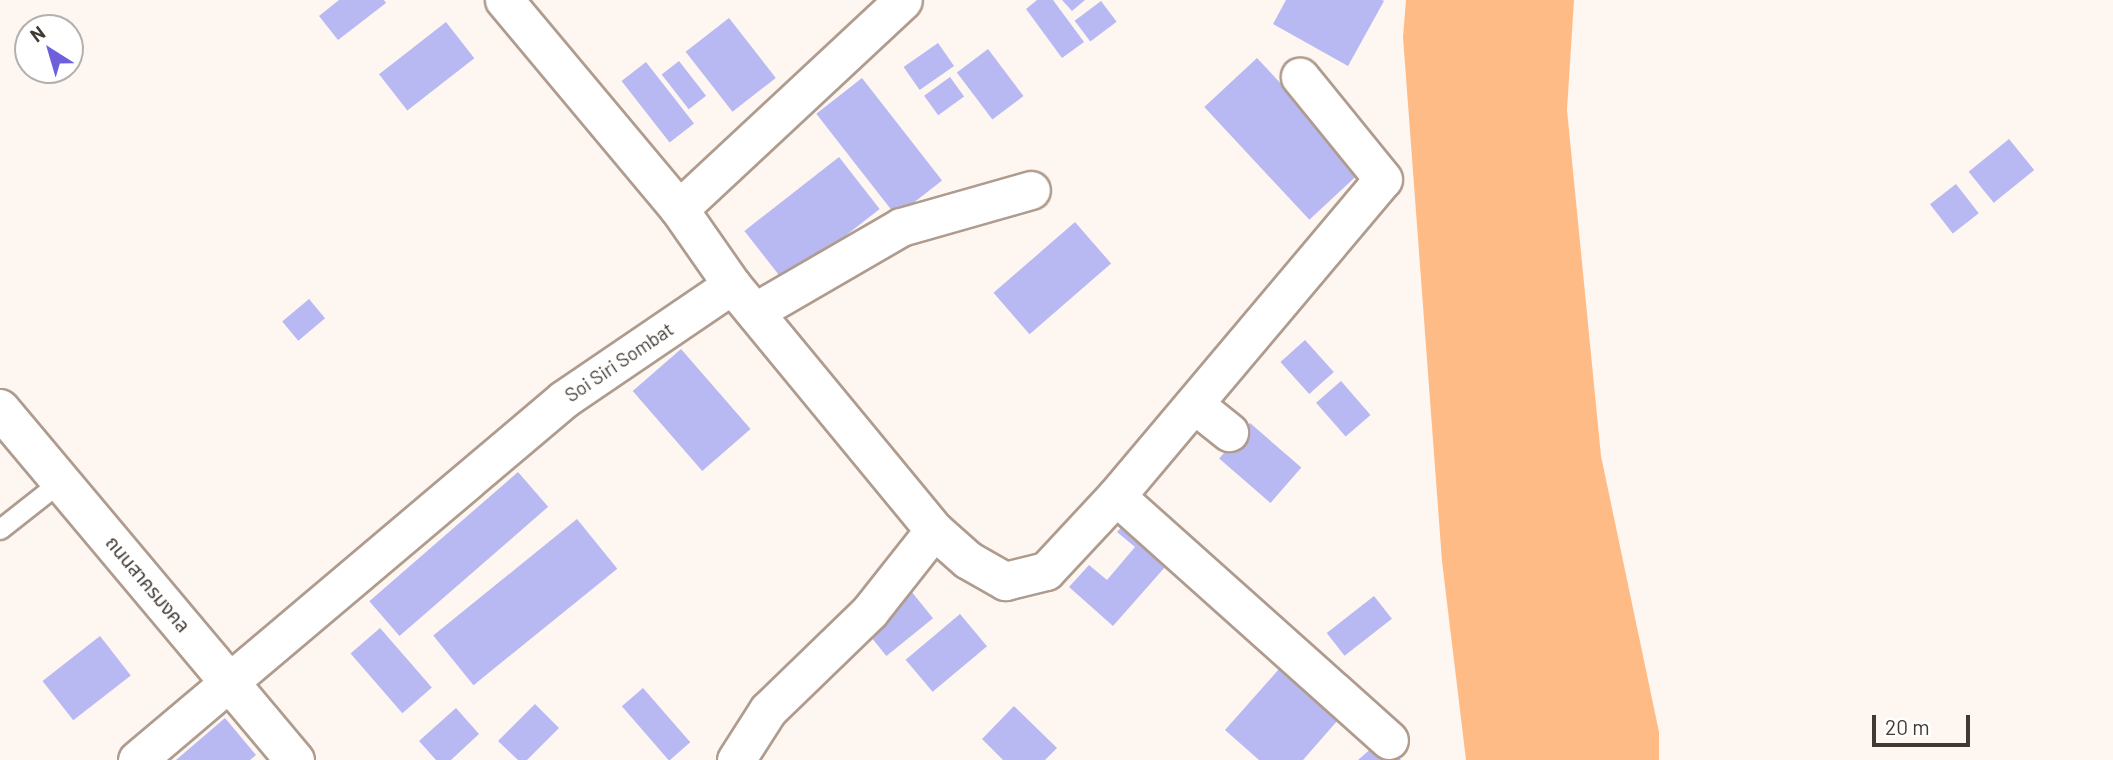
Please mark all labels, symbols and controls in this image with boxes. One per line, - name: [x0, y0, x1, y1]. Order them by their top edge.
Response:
- north arrow: [14, 14, 84, 84]
- text: N: [25, 20, 49, 46]
- street label: Soi Siri Sombat: [561, 317, 677, 407]
- street label: ถนนสาครมงคล: [101, 531, 195, 637]
- scale bar: [1875, 700, 1973, 744]
- text: 20 m: [1885, 714, 1930, 739]

